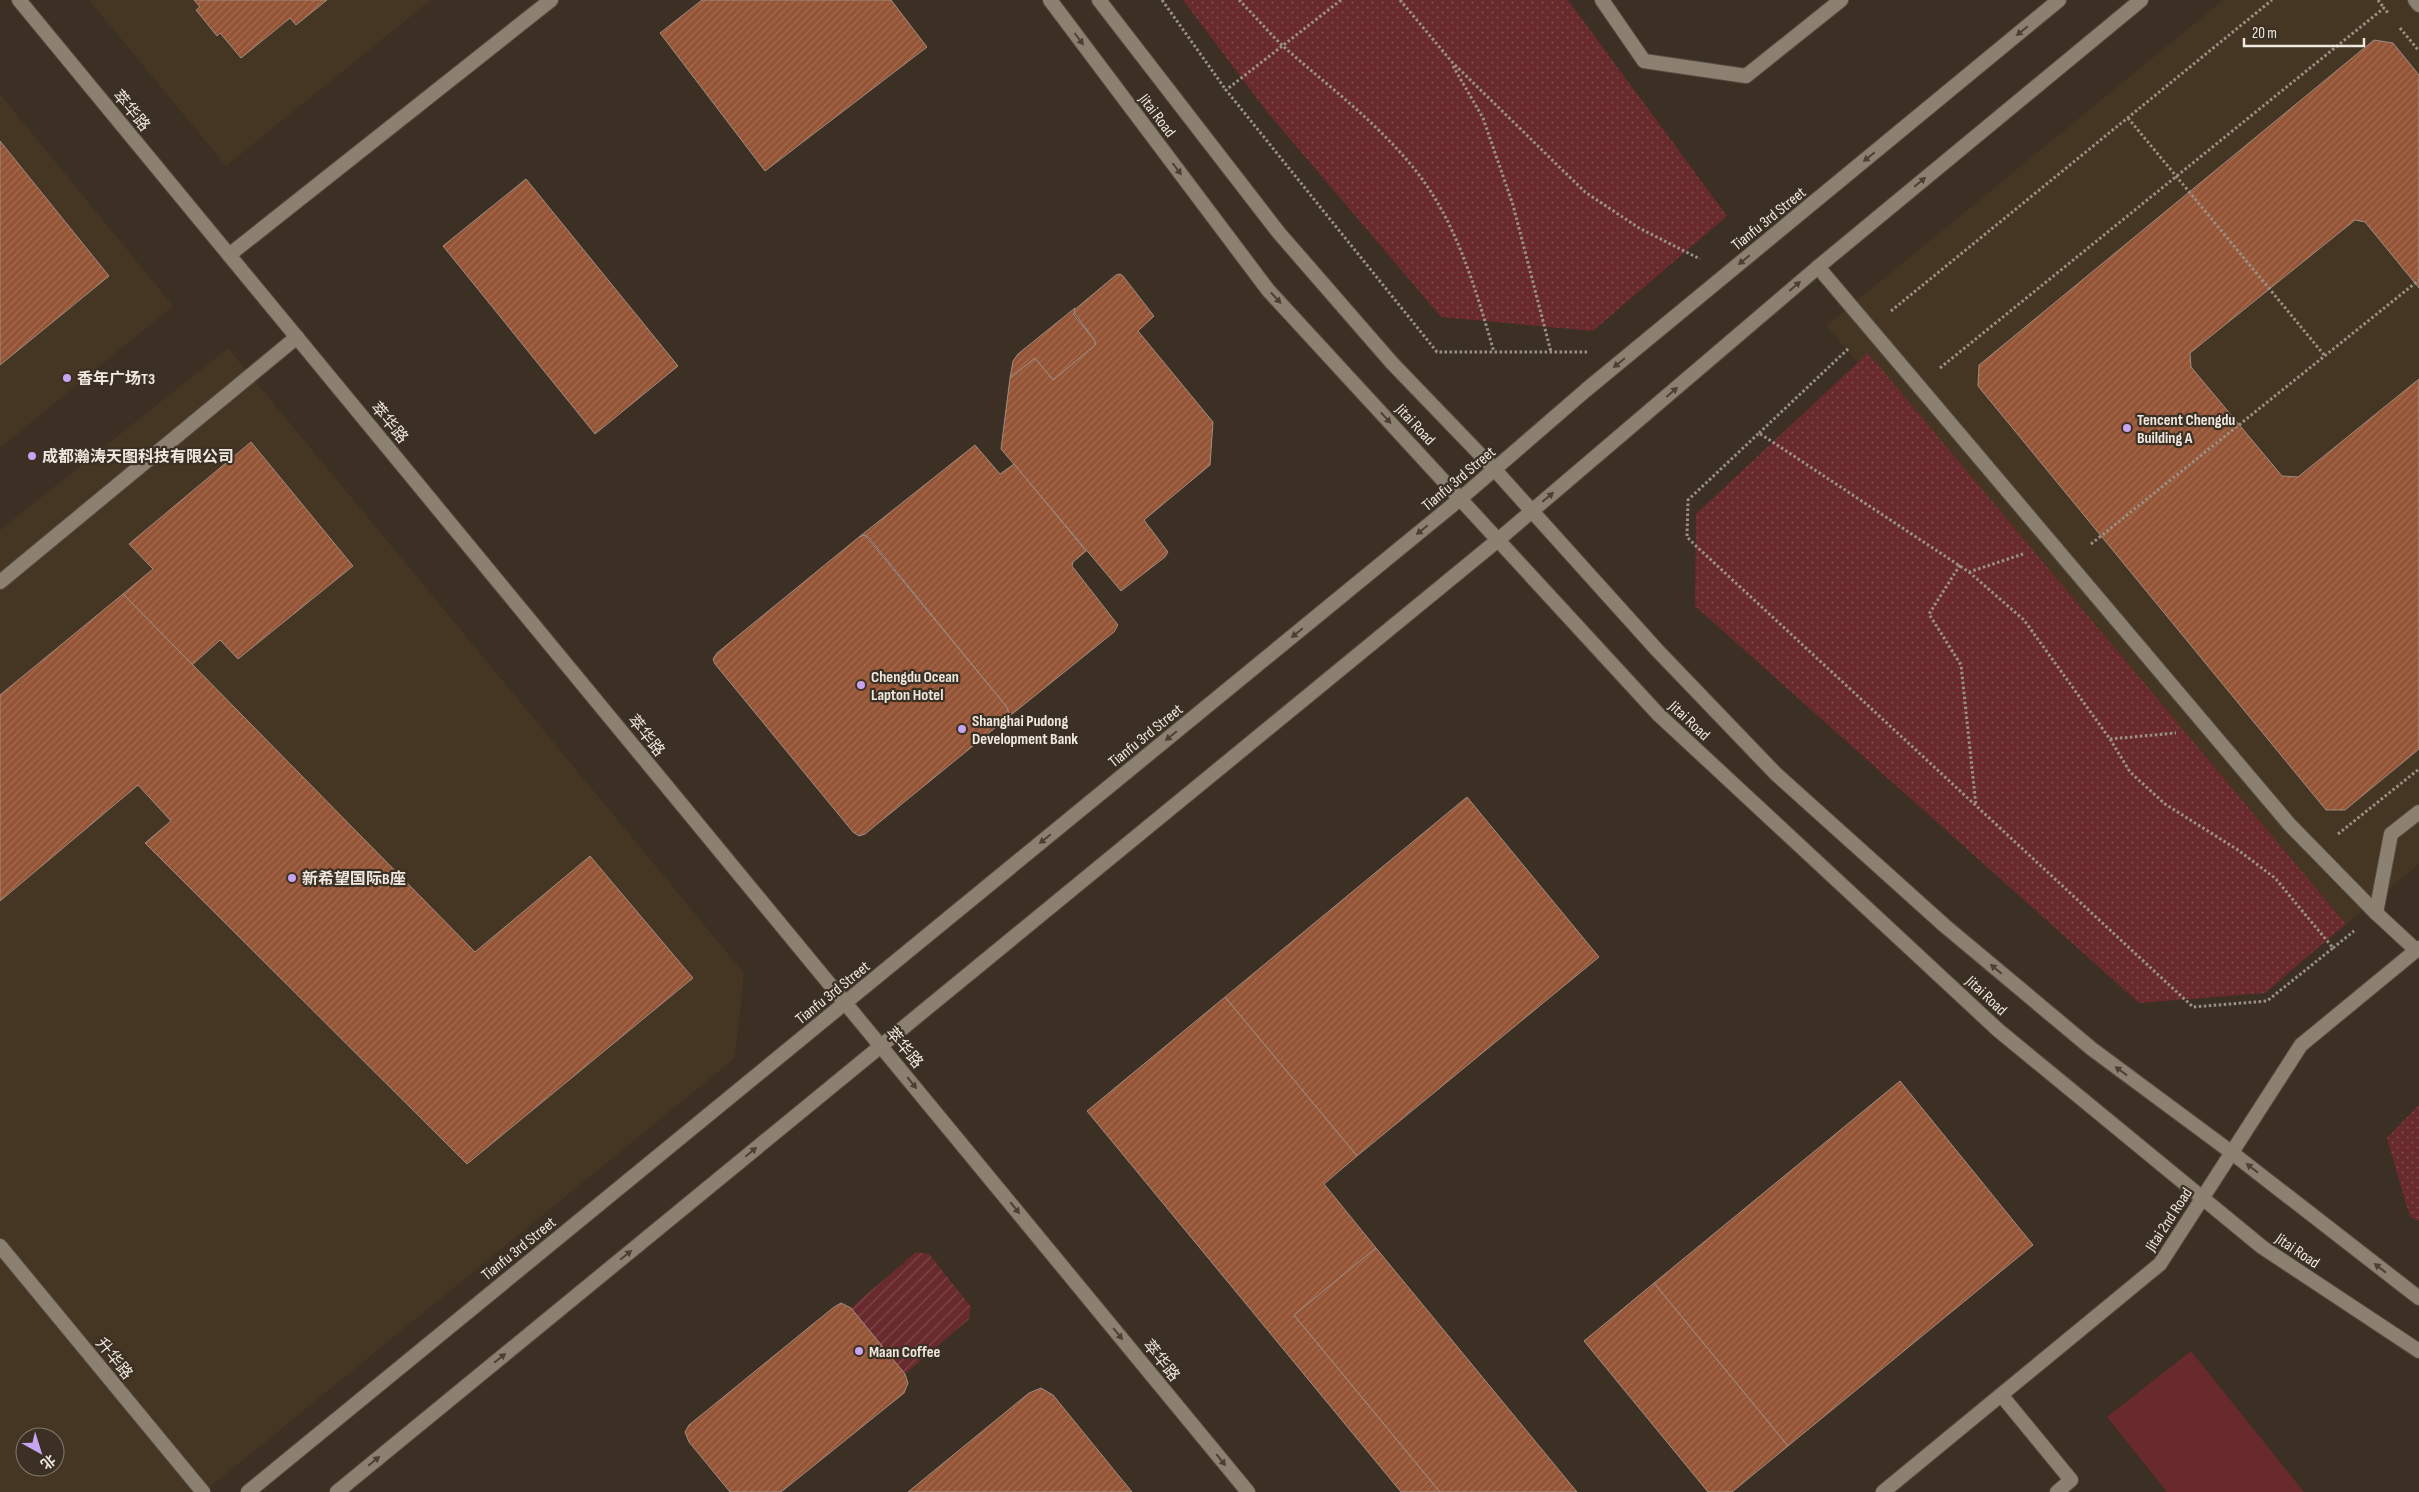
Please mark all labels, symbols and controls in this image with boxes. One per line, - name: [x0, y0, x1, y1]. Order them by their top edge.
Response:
- scale bar: [2244, 15, 2364, 47]
- text: 20 m: [2252, 24, 2277, 43]
- one-way arrow: [2016, 25, 2028, 36]
- one-way arrow: [1074, 32, 1085, 45]
- street label: 萃华路: [108, 86, 154, 135]
- street label: Jitai Road: [1134, 90, 1179, 141]
- one-way arrow: [1863, 151, 1876, 162]
- one-way arrow: [1172, 162, 1182, 176]
- one-way arrow: [1914, 177, 1927, 188]
- street label: Tianfu 3rd Street: [1728, 183, 1810, 255]
- one-way arrow: [1738, 254, 1750, 265]
- one-way arrow: [1789, 280, 1801, 292]
- one-way arrow: [1270, 291, 1282, 303]
- one-way arrow: [1612, 358, 1625, 369]
- place label: 香年广场T3: [77, 370, 155, 389]
- marker: 香年广场T3: [61, 372, 73, 384]
- one-way arrow: [1666, 386, 1678, 398]
- street label: 萃华路: [366, 398, 412, 447]
- street label: Jitai Road: [1390, 400, 1439, 450]
- one-way arrow: [1380, 411, 1392, 423]
- place label: Tencent Chengdu Building A: [2137, 411, 2235, 448]
- marker: Tencent Chengdu Building A: [2121, 422, 2133, 434]
- street label: Tianfu 3rd Street: [1418, 443, 1500, 515]
- place label: 成都瀚涛天图科技有限公司: [42, 447, 234, 467]
- marker: 成都瀚涛天图科技有限公司: [26, 450, 38, 462]
- one-way arrow: [1542, 492, 1554, 503]
- one-way arrow: [1416, 524, 1429, 535]
- one-way arrow: [1290, 627, 1303, 638]
- place label: Chengdu Ocean Lapton Hotel: [871, 668, 959, 705]
- marker: Chengdu Ocean Lapton Hotel: [855, 679, 867, 691]
- street label: Jitai Road: [1664, 697, 1714, 745]
- street label: Tianfu 3rd Street: [1105, 700, 1187, 772]
- street label: 萃华路: [623, 711, 668, 761]
- place label: Shanghai Pudong Development Bank: [972, 712, 1078, 749]
- marker: Shanghai Pudong Development Bank: [956, 723, 968, 735]
- one-way arrow: [1165, 730, 1178, 741]
- one-way arrow: [1039, 833, 1052, 844]
- place label: 新希望国际B座: [302, 870, 406, 889]
- marker: 新希望国际B座: [286, 872, 298, 884]
- street label: Tianfu 3rd Street: [792, 957, 874, 1029]
- one-way arrow: [1989, 963, 2002, 974]
- street label: Jitai Road: [1961, 972, 2011, 1020]
- street label: 萃华路: [881, 1023, 927, 1072]
- one-way arrow: [2115, 1067, 2128, 1077]
- one-way arrow: [907, 1076, 918, 1089]
- one-way arrow: [744, 1146, 757, 1157]
- one-way arrow: [2246, 1163, 2259, 1174]
- street label: Jitai 2nd Road: [2141, 1184, 2197, 1256]
- one-way arrow: [1010, 1202, 1021, 1215]
- street label: Tianfu 3rd Street: [478, 1213, 560, 1285]
- street label: Jitai Road: [2271, 1229, 2323, 1273]
- one-way arrow: [619, 1249, 632, 1260]
- one-way arrow: [2374, 1263, 2387, 1274]
- one-way arrow: [1113, 1327, 1124, 1340]
- street label: 升华路: [91, 1334, 136, 1384]
- street label: 萃华路: [1138, 1336, 1183, 1386]
- place label: Maan Coffee: [869, 1343, 941, 1362]
- marker: Maan Coffee: [853, 1345, 865, 1357]
- one-way arrow: [493, 1352, 506, 1363]
- north arrow: [15, 1427, 65, 1477]
- text: 北: [37, 1451, 59, 1473]
- one-way arrow: [1216, 1453, 1227, 1466]
- one-way arrow: [368, 1456, 381, 1467]

